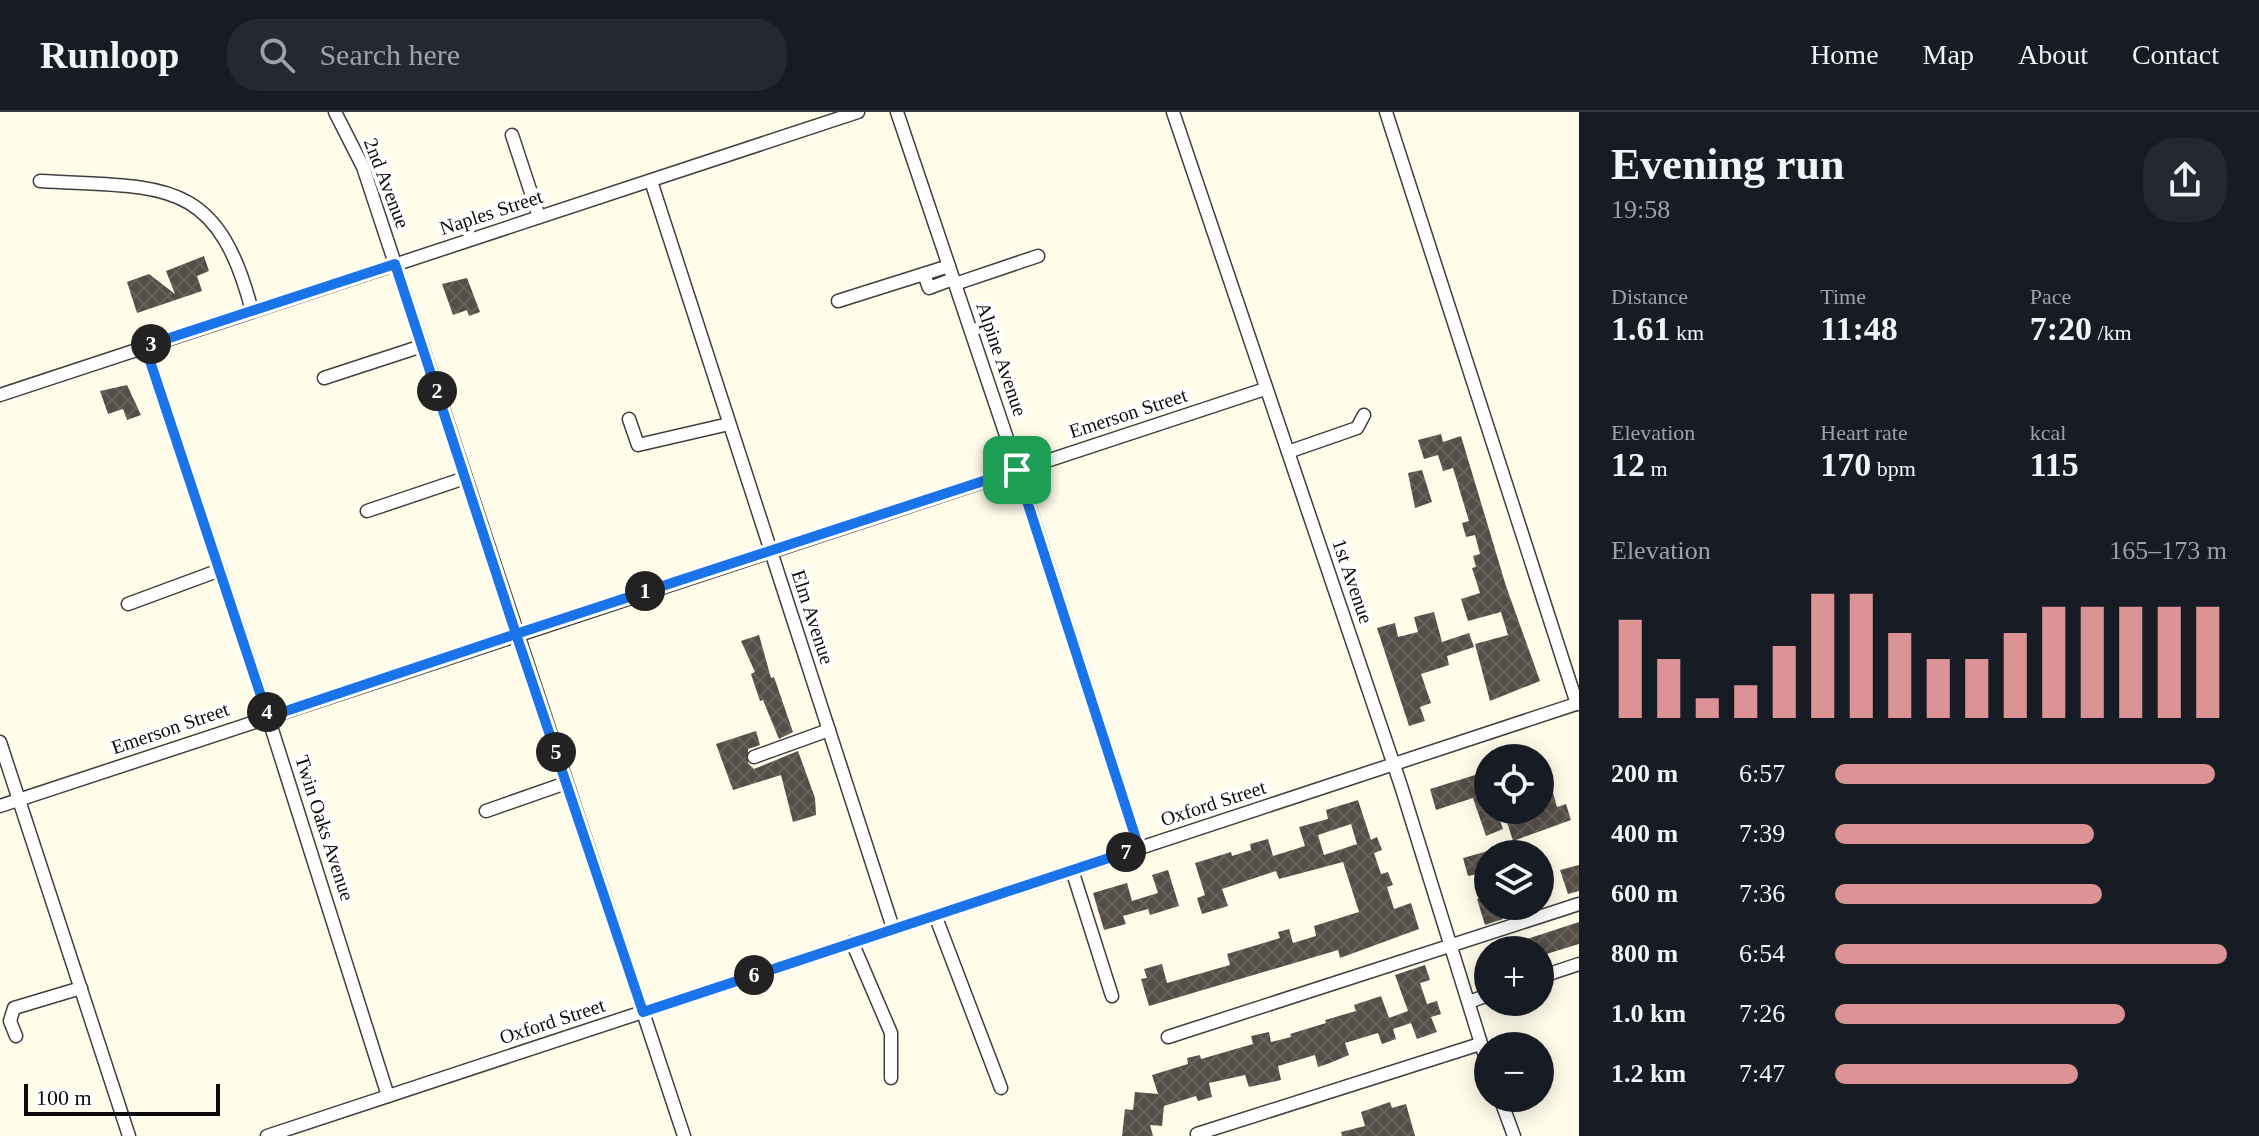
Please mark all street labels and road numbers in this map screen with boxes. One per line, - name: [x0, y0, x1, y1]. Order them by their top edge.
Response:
- street label: 2nd Avenue: [360, 135, 414, 231]
- street label: Naples Street: [437, 185, 546, 240]
- street label: Alpine Avenue: [971, 299, 1032, 419]
- street label: Emerson Street: [1066, 383, 1190, 442]
- street label: 1st Avenue: [1328, 536, 1378, 626]
- street label: Elm Avenue: [787, 567, 839, 667]
- street label: Emerson Street: [108, 697, 232, 758]
- street label: Twin Oaks Avenue: [291, 753, 359, 904]
- street label: Oxford Street: [1158, 775, 1269, 830]
- street label: Oxford Street: [497, 993, 608, 1048]

